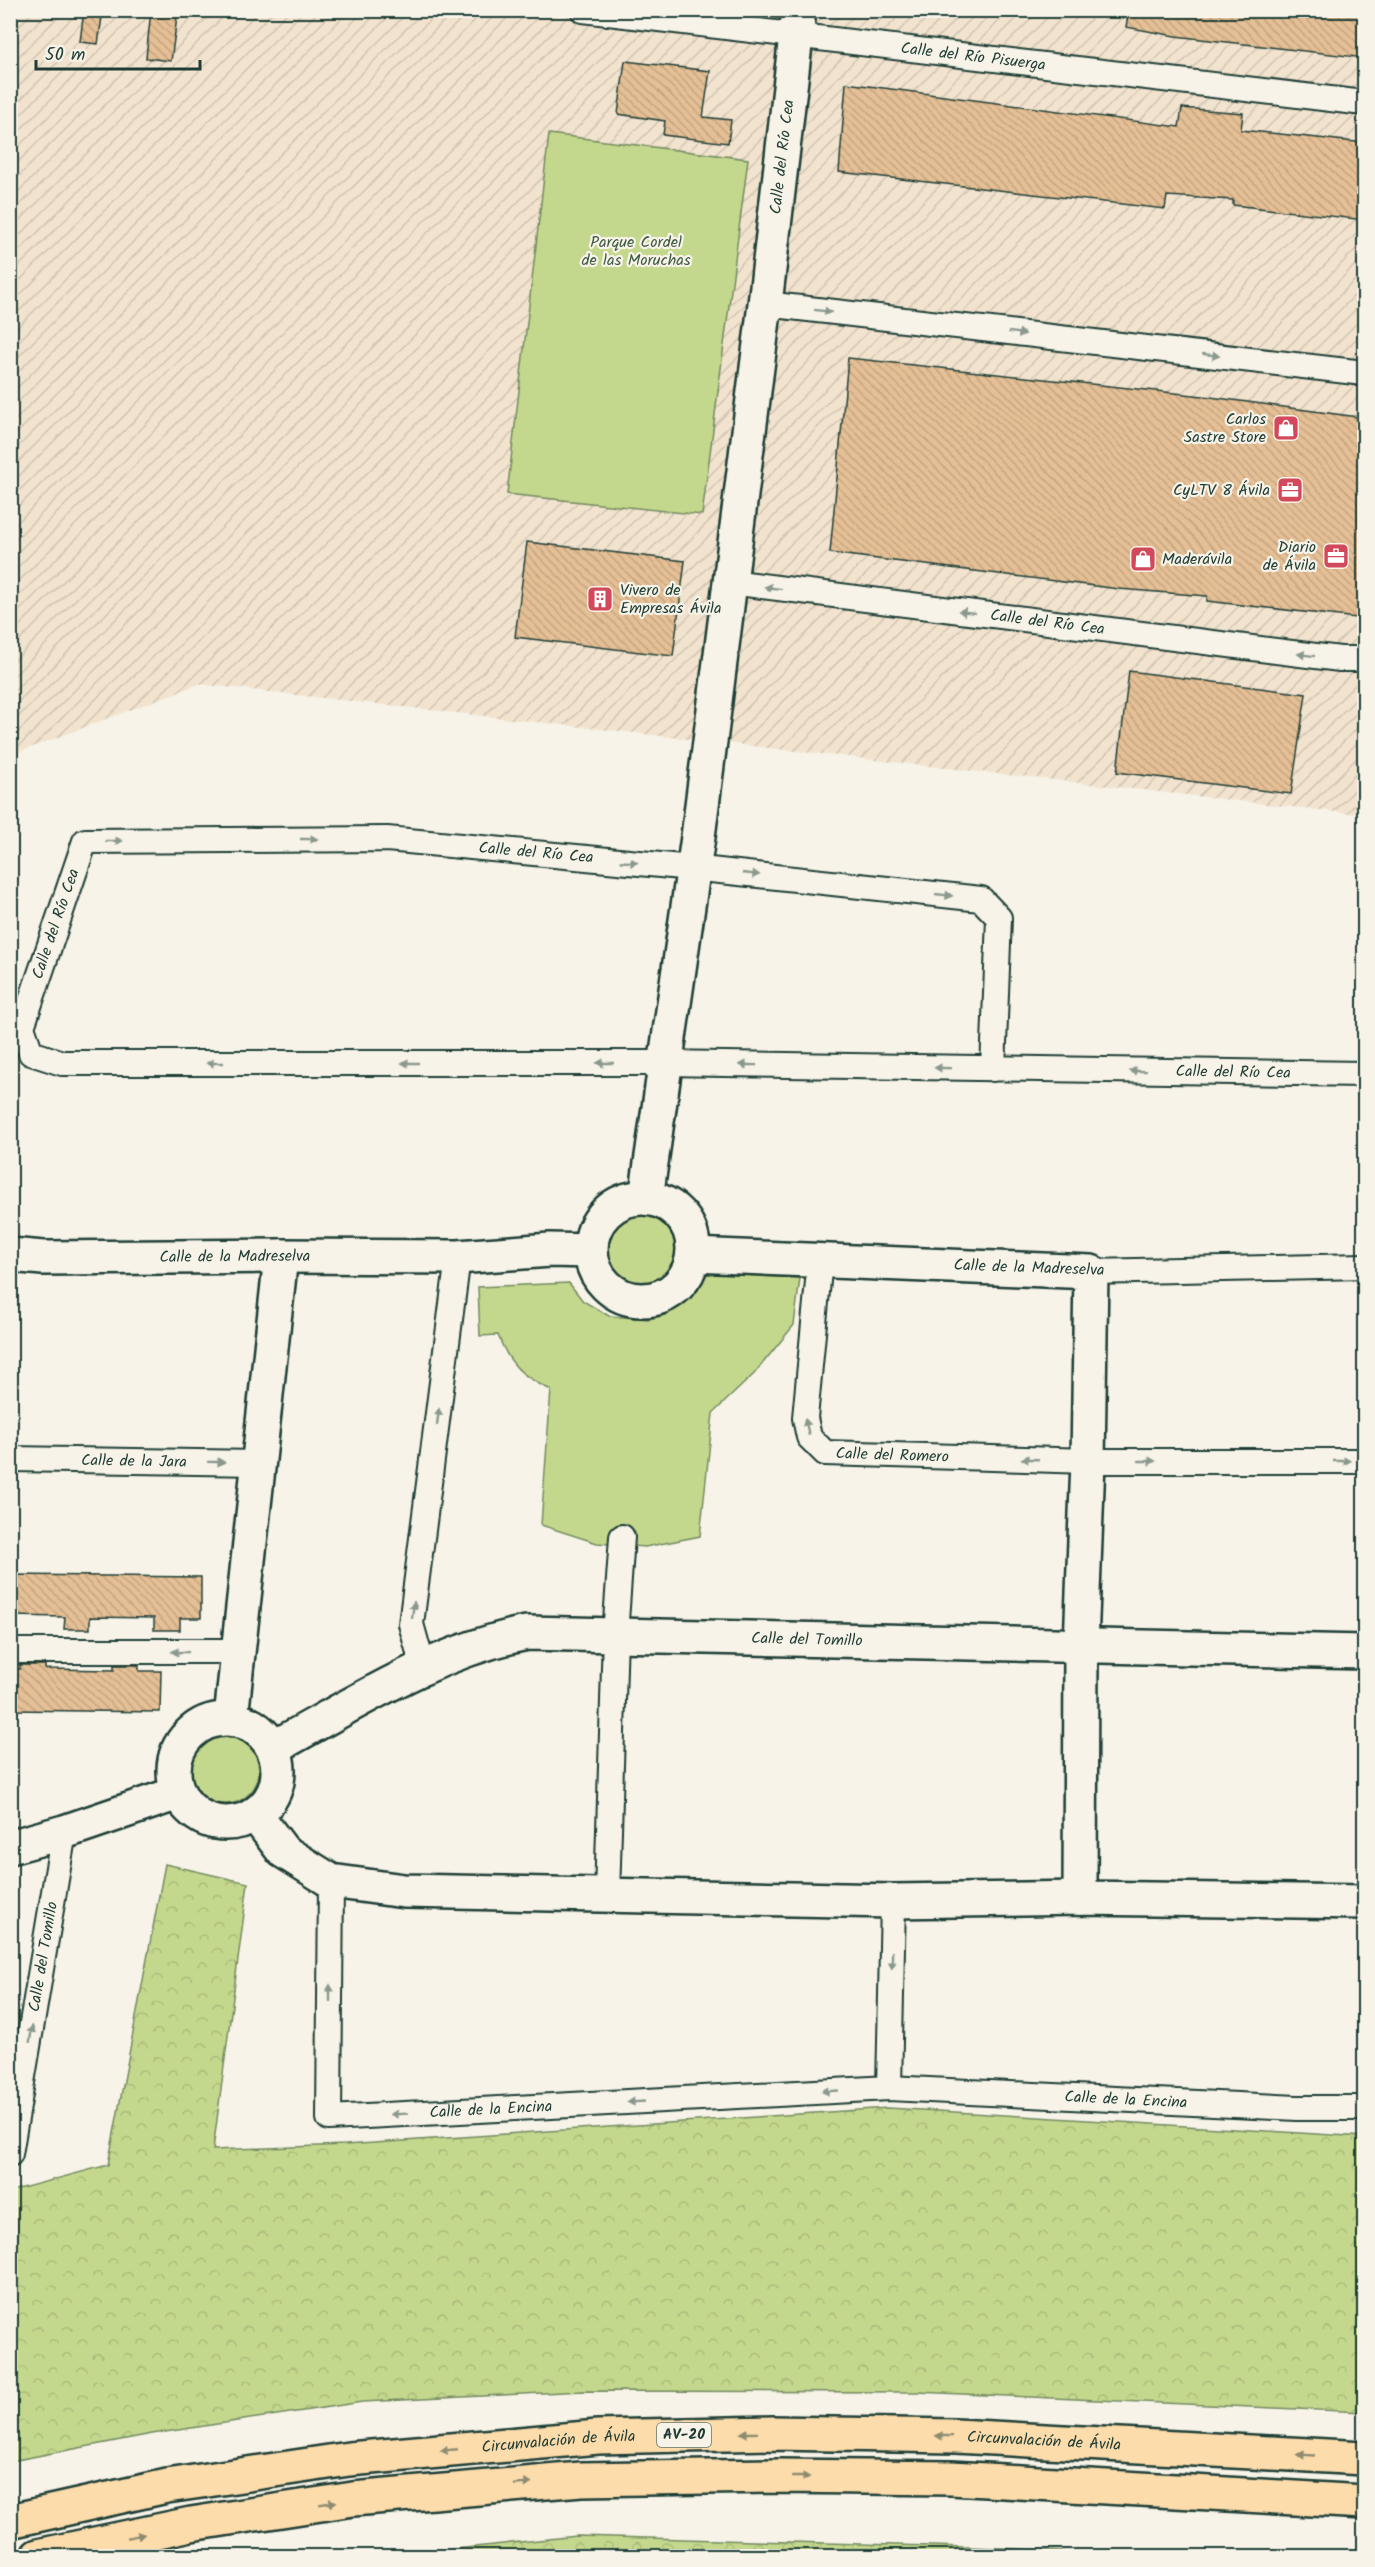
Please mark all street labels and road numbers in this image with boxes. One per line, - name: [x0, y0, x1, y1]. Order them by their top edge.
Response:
- street label: Calle del Río Pisuerga: [899, 35, 1047, 77]
- street label: Calle del Río Cea: [763, 98, 801, 216]
- street label: Calle del Río Cea: [989, 602, 1106, 642]
- street label: Calle del Río Cea: [478, 836, 594, 870]
- street label: Calle del Río Cea: [25, 865, 87, 983]
- street label: Calle del Río Cea: [1175, 1059, 1291, 1085]
- street label: Calle de la Madreselva: [159, 1243, 310, 1270]
- street label: Calle de la Madreselva: [953, 1253, 1105, 1283]
- street label: Calle del Romero: [835, 1441, 949, 1469]
- street label: Calle de la Jara: [81, 1448, 187, 1474]
- street label: Calle del Tomillo: [751, 1626, 863, 1653]
- street label: Calle del Tomillo: [22, 1900, 65, 2014]
- street label: Calle de la Encina: [1064, 2084, 1188, 2115]
- street label: Calle de la Encina: [429, 2094, 553, 2125]
- road number: AV-20: [657, 2423, 711, 2447]
- street label: Circunvalación de Ávila: [480, 2424, 636, 2460]
- street label: Circunvalación de Ávila: [966, 2424, 1122, 2457]

